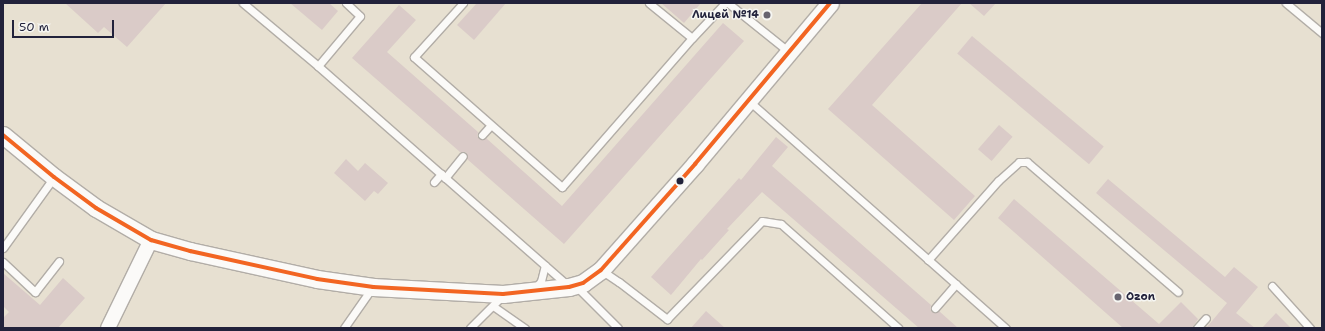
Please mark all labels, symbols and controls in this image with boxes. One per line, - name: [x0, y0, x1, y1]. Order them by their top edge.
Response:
- place label: Лицей №14: [692, 8, 759, 22]
- marker: Лицей №14: [762, 10, 772, 20]
- scale bar: [14, 12, 116, 38]
- text: 50 m: [19, 19, 49, 35]
- unlabelled marker: [675, 176, 685, 186]
- place label: Ozon: [1126, 290, 1155, 304]
- marker: Ozon: [1113, 292, 1123, 302]

